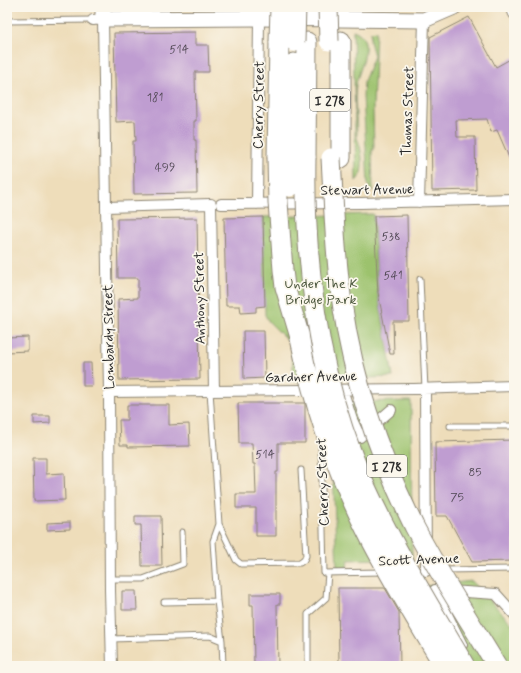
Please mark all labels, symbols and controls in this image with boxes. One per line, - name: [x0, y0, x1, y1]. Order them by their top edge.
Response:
- house number: 514: [169, 42, 189, 58]
- street label: Cherry Street: [249, 60, 269, 149]
- street label: Thomas Street: [397, 66, 419, 156]
- road number: I 278: [310, 89, 350, 111]
- house number: 181: [147, 90, 163, 106]
- house number: 499: [155, 160, 175, 176]
- street label: Stewart Avenue: [320, 180, 414, 200]
- house number: 538: [382, 229, 400, 245]
- street label: Anthony Street: [190, 251, 210, 345]
- house number: 541: [383, 268, 403, 284]
- park label: Under The K Bridge Park: [285, 275, 357, 309]
- street label: Lombardy Street: [99, 283, 119, 390]
- street label: Gardner Avenue: [265, 367, 358, 387]
- street label: Cherry Street: [312, 437, 334, 526]
- house number: 514: [255, 447, 275, 463]
- road number: I 278: [367, 455, 407, 477]
- house number: 85: [468, 465, 482, 481]
- house number: 75: [450, 490, 464, 506]
- street label: Scott Avenue: [378, 550, 460, 570]

